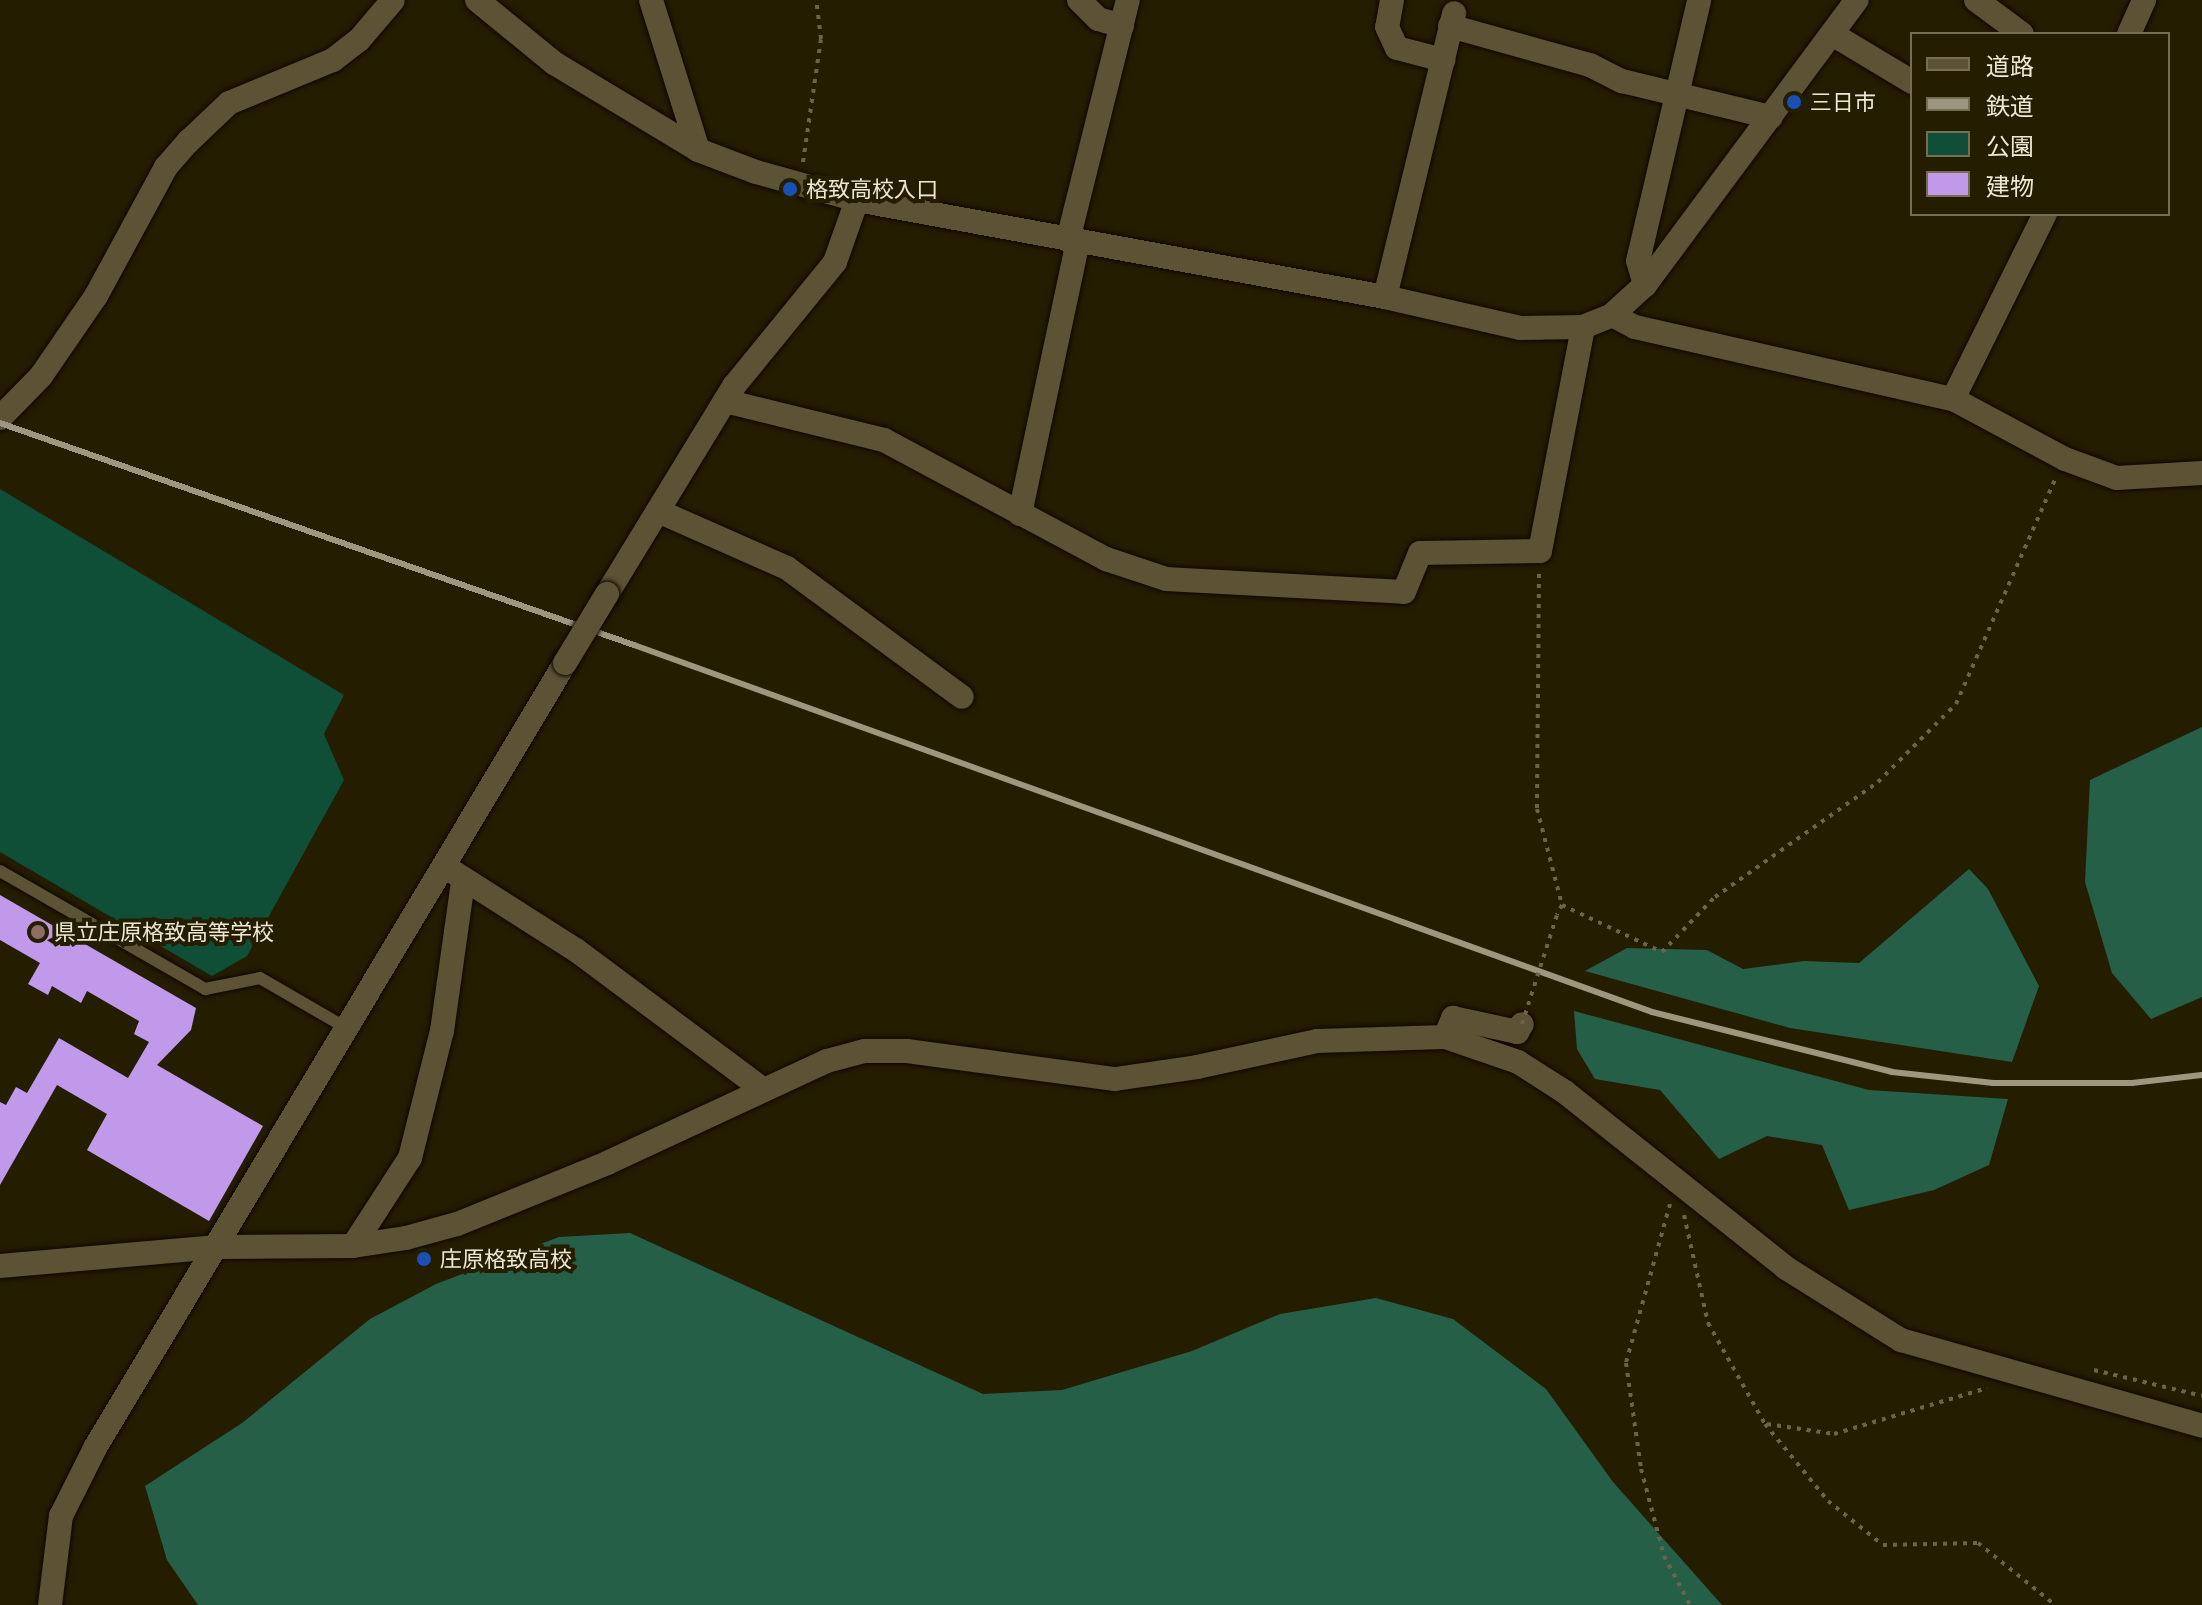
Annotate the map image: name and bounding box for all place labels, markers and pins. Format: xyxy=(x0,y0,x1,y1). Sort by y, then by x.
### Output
place label: 三日市 xyxy=(1810,89,1876,115)
marker: 三日市 xyxy=(1785,93,1803,111)
place label: 格致高校入口 xyxy=(806,176,938,202)
marker: 格致高校入口 xyxy=(781,180,799,198)
place label: 県立庄原格致高等学校 xyxy=(54,919,274,945)
marker: 県立庄原格致高等学校 xyxy=(29,923,47,941)
place label: 庄原格致高校 xyxy=(440,1246,572,1272)
marker: 庄原格致高校 xyxy=(415,1250,433,1268)

